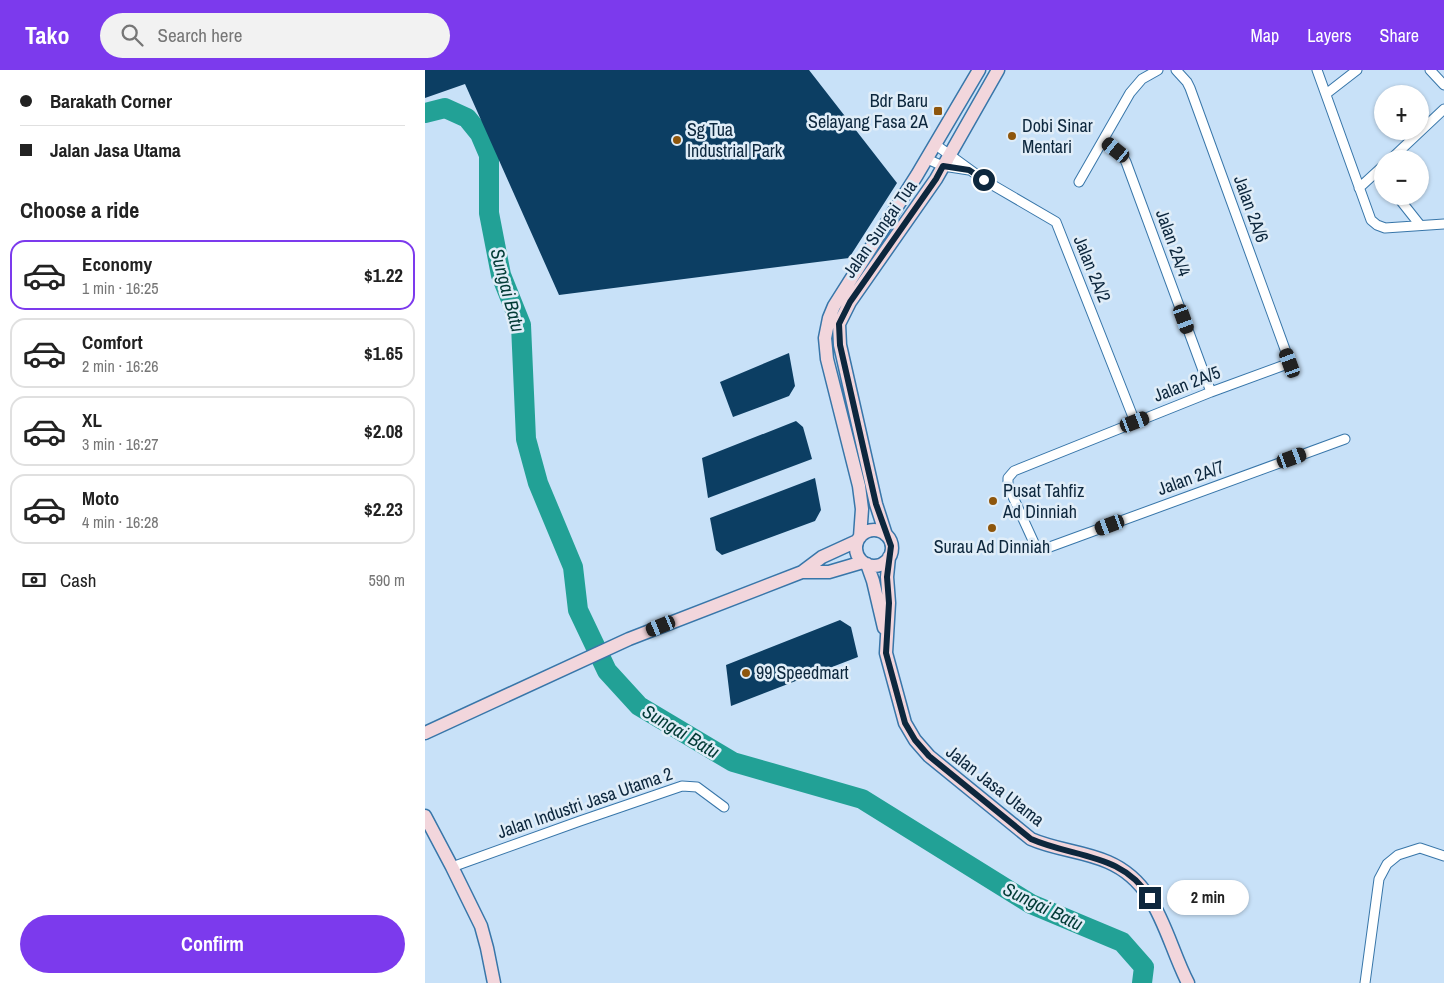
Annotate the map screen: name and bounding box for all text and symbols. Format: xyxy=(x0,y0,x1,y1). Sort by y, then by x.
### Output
search box xyxy=(100,13,450,58)
text: Tako xyxy=(25,19,70,51)
icon: search xyxy=(118,21,146,49)
text: Search here xyxy=(158,22,242,48)
text: Map xyxy=(1251,23,1279,48)
text: Layers xyxy=(1307,23,1352,48)
text: Share xyxy=(1380,23,1419,48)
map controls xyxy=(1374,85,1429,205)
button: + xyxy=(1374,85,1429,140)
text: Barakath Corner xyxy=(50,88,172,114)
place label: Bdr Baru Selayang Fasa 2A xyxy=(808,88,928,134)
marker: Bdr Baru Selayang Fasa 2A xyxy=(932,105,944,117)
place label: Dobi Sinar Mentari xyxy=(1022,113,1093,159)
place label: Sg Tua Industrial Park xyxy=(687,117,783,163)
marker: Dobi Sinar Mentari xyxy=(1006,130,1018,142)
marker: Sg Tua Industrial Park xyxy=(671,134,683,146)
car xyxy=(1099,135,1132,165)
text: Jalan Jasa Utama xyxy=(50,137,181,163)
button: − xyxy=(1374,150,1429,205)
route start xyxy=(973,169,995,191)
street label: Jalan 2A/6 xyxy=(1228,172,1275,246)
street label: Jalan Sungai Tua xyxy=(837,175,923,283)
text: Choose a ride xyxy=(20,195,139,225)
street label: Jalan 2A/4 xyxy=(1150,206,1197,280)
street label: Jalan 2A/2 xyxy=(1068,232,1117,306)
water label: Sungai Batu xyxy=(484,245,532,335)
text: Economy xyxy=(82,251,152,277)
icon: car xyxy=(22,253,67,298)
text: $1.22 xyxy=(364,262,403,288)
text: 1 min · 16:25 xyxy=(82,277,159,299)
car xyxy=(1171,302,1196,336)
text: Comfort xyxy=(82,329,143,355)
icon: car xyxy=(22,331,67,376)
text: $1.65 xyxy=(364,340,403,366)
car xyxy=(1277,346,1302,380)
text: 2 min · 16:26 xyxy=(82,355,159,377)
street label: Jalan 2A/5 xyxy=(1150,359,1224,408)
text: XL xyxy=(82,407,102,433)
icon: car xyxy=(22,409,67,454)
car xyxy=(1118,410,1151,434)
text: $2.08 xyxy=(364,418,403,444)
text: 3 min · 16:27 xyxy=(82,433,159,455)
car xyxy=(1275,446,1308,470)
street label: Jalan 2A/7 xyxy=(1154,454,1228,501)
place label: Pusat Tahfiz Ad Dinniah xyxy=(1002,478,1084,524)
text: Moto xyxy=(82,485,119,511)
icon: car xyxy=(22,487,67,532)
marker: Pusat Tahfiz Ad Dinniah xyxy=(987,495,999,507)
text: $2.23 xyxy=(364,496,403,522)
text: 4 min · 16:28 xyxy=(82,511,159,533)
car xyxy=(1093,513,1126,537)
marker: Surau Ad Dinniah xyxy=(986,522,998,534)
place label: Surau Ad Dinniah xyxy=(934,534,1050,559)
icon: cash xyxy=(20,566,48,594)
text: Cash xyxy=(60,567,96,593)
text: 590 m xyxy=(369,569,405,591)
car xyxy=(644,613,677,639)
place label: 99 Speedmart xyxy=(756,660,849,685)
marker: 99 Speedmart xyxy=(740,667,752,679)
water label: Sungai Batu xyxy=(638,698,725,764)
street label: Jalan Jasa Utama xyxy=(941,739,1050,832)
street label: Jalan Industri Jasa Utama 2 xyxy=(494,761,676,844)
water label: Sungai Batu xyxy=(999,876,1088,937)
callout: 2 min xyxy=(1167,880,1250,916)
text: 2 min xyxy=(1191,886,1225,908)
route end xyxy=(1139,887,1161,909)
button: Confirm xyxy=(20,915,405,973)

